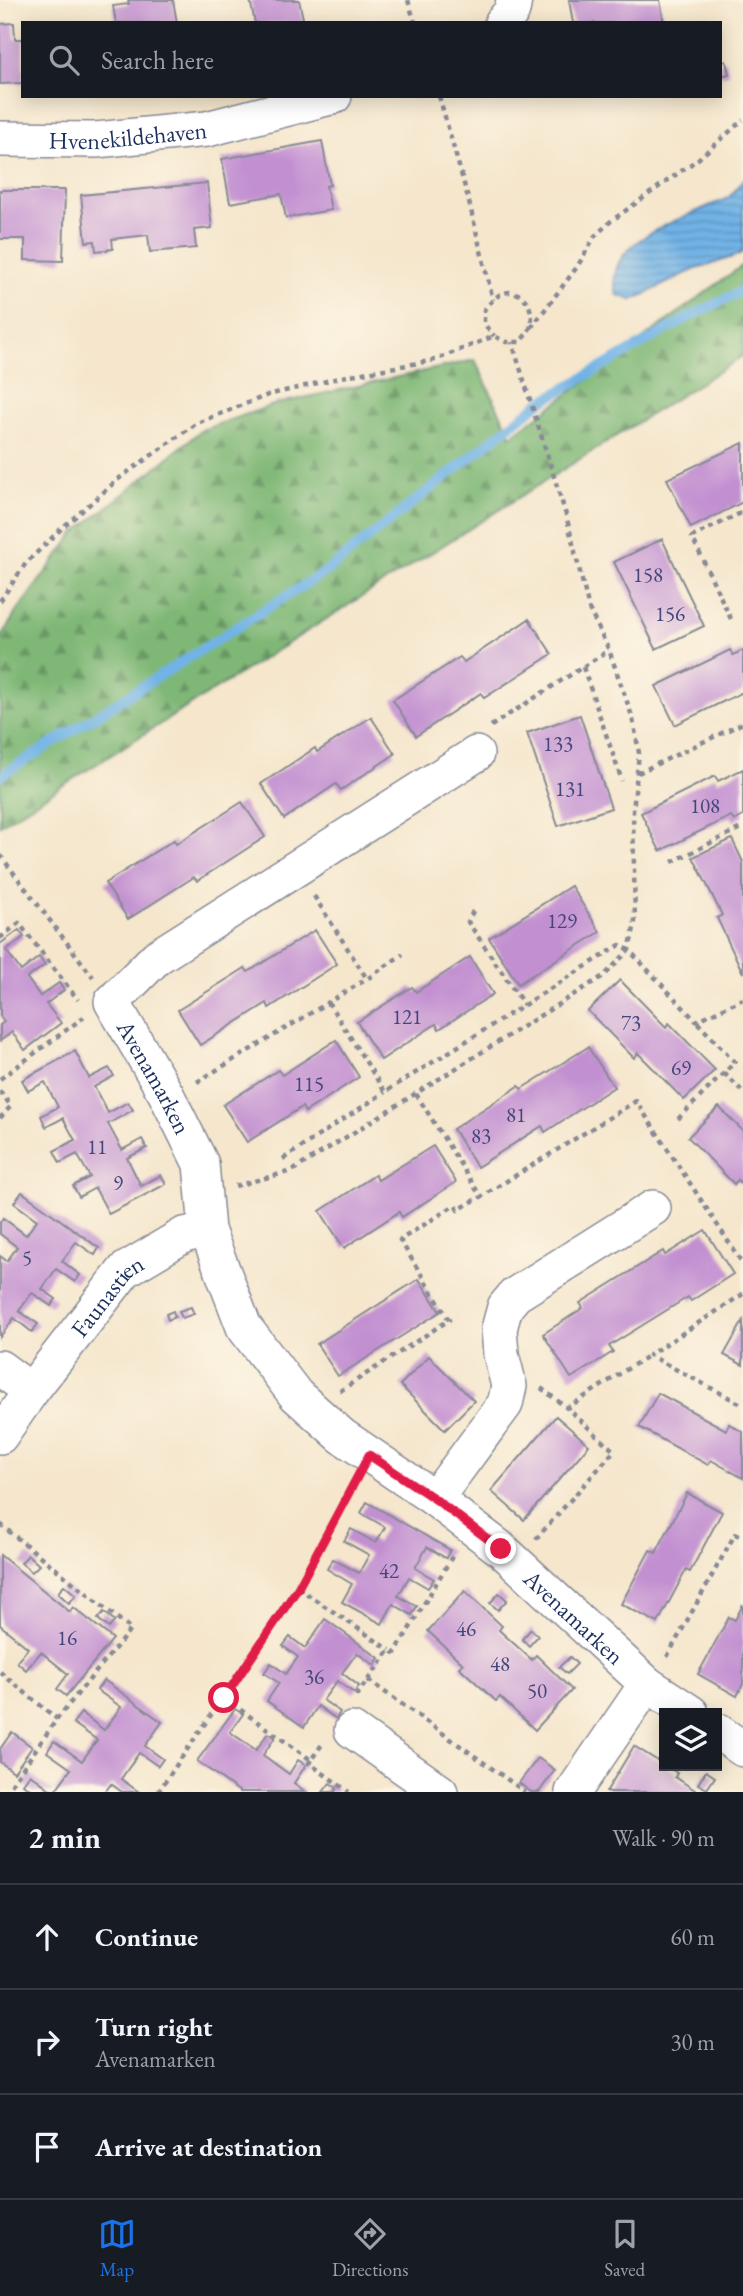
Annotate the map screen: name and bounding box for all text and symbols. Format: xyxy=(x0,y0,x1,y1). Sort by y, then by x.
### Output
search box xyxy=(21,21,722,98)
icon: search xyxy=(45,41,83,79)
text: Search here xyxy=(101,43,214,77)
street label: Hvenekildehaven xyxy=(48,114,209,156)
house number: 158 xyxy=(633,561,663,588)
house number: 156 xyxy=(655,600,685,627)
house number: 133 xyxy=(543,730,573,757)
house number: 131 xyxy=(555,775,585,802)
house number: 108 xyxy=(690,792,720,819)
house number: 129 xyxy=(547,907,577,934)
house number: 121 xyxy=(392,1003,422,1030)
house number: 73 xyxy=(621,1009,641,1036)
street label: Avenamarken xyxy=(110,1013,199,1139)
house number: 69 xyxy=(671,1054,691,1081)
house number: 115 xyxy=(294,1070,324,1097)
house number: 81 xyxy=(506,1101,526,1128)
house number: 83 xyxy=(471,1122,491,1149)
house number: 11 xyxy=(87,1133,107,1160)
house number: 9 xyxy=(113,1169,123,1196)
house number: 5 xyxy=(22,1244,32,1271)
street label: Faunastien xyxy=(63,1247,149,1343)
route end xyxy=(485,1533,516,1564)
house number: 42 xyxy=(379,1557,399,1584)
street label: Avenamarken xyxy=(517,1562,631,1671)
house number: 46 xyxy=(456,1615,476,1642)
house number: 16 xyxy=(57,1624,77,1651)
house number: 48 xyxy=(490,1650,510,1677)
house number: 36 xyxy=(304,1663,324,1690)
house number: 50 xyxy=(527,1677,547,1704)
route start xyxy=(208,1682,239,1713)
map controls xyxy=(659,1708,722,1771)
button: layers xyxy=(659,1708,722,1771)
text: 2 min xyxy=(28,1818,101,1857)
text: Walk · 90 m xyxy=(612,1823,715,1853)
icon: ahead xyxy=(28,1918,66,1956)
text: Continue xyxy=(95,1920,198,1954)
text: 60 m xyxy=(670,1922,715,1952)
text: Turn right xyxy=(95,2010,213,2044)
icon: right xyxy=(28,2023,66,2061)
text: 30 m xyxy=(670,2027,715,2057)
text: Avenamarken xyxy=(95,2044,216,2074)
icon: arrive xyxy=(28,2128,66,2166)
text: Arrive at destination xyxy=(95,2130,322,2164)
tab: Map xyxy=(98,2215,136,2282)
tab: Directions xyxy=(332,2215,408,2282)
tab: Saved xyxy=(604,2215,645,2282)

